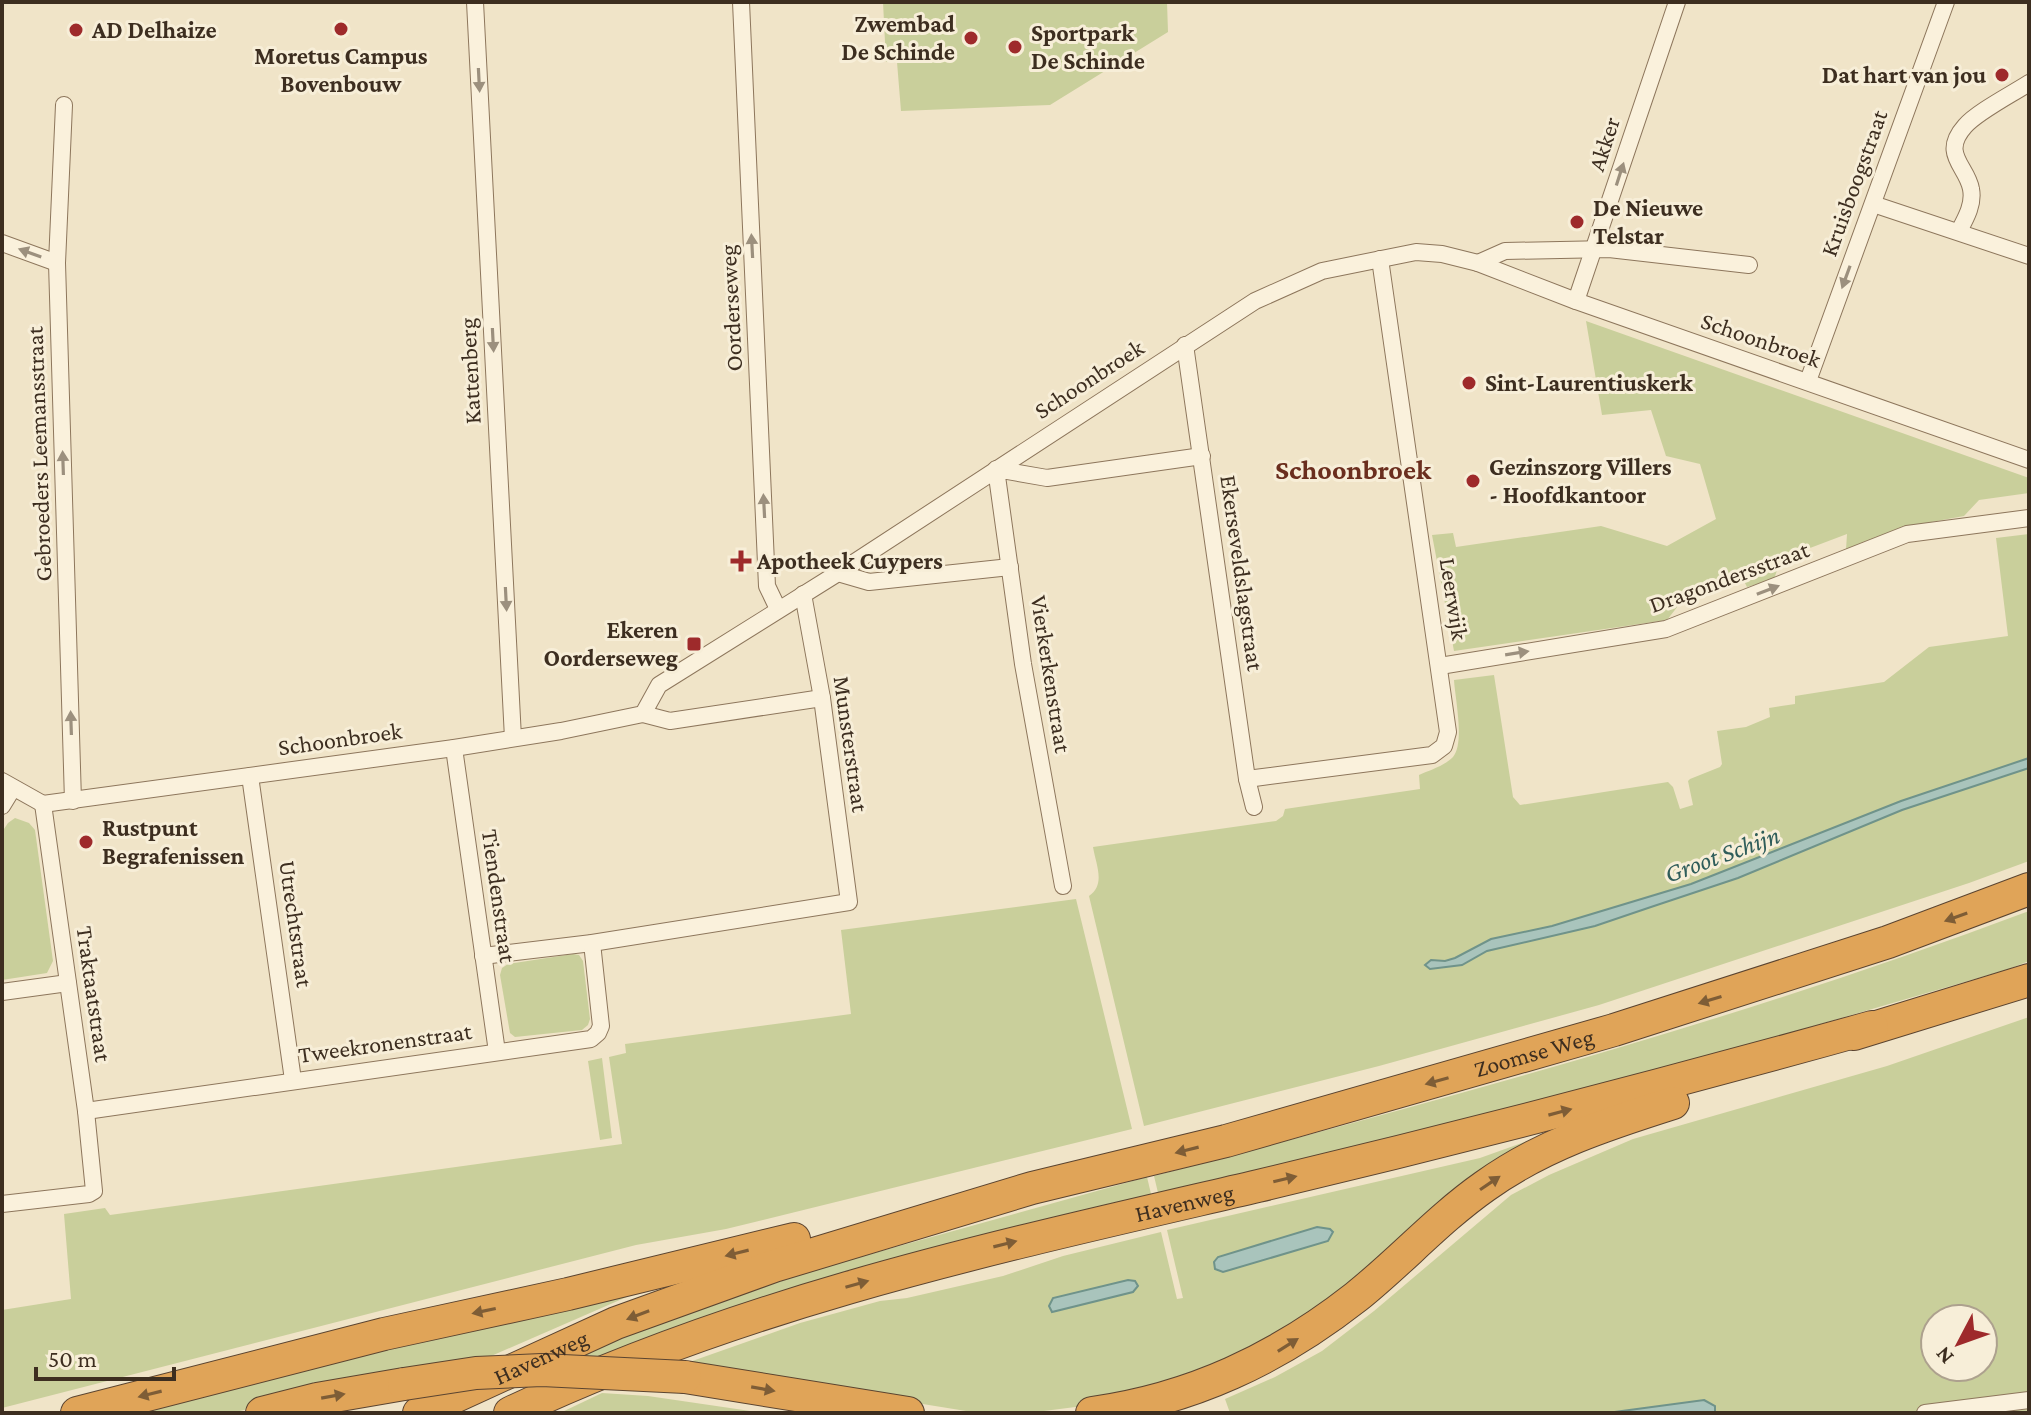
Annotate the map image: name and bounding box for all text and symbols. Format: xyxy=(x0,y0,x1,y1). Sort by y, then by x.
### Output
place label: Zwembad De Schinde xyxy=(841,10,955,65)
place label: AD Delhaize xyxy=(91,16,217,43)
place label: Sportpark De Schinde xyxy=(1031,19,1145,74)
marker: Moretus Campus Bovenbouw xyxy=(332,20,350,38)
marker: AD Delhaize xyxy=(67,21,85,39)
marker: Zwembad De Schinde xyxy=(962,29,980,47)
marker: Sportpark De Schinde xyxy=(1006,38,1024,56)
place label: Moretus Campus Bovenbouw xyxy=(254,42,428,97)
place label: Dat hart van jou xyxy=(1822,61,1986,89)
marker: Dat hart van jou xyxy=(1993,66,2011,84)
one-way arrow xyxy=(473,68,486,93)
street label: Kruisboogstraat xyxy=(1815,105,1893,260)
street label: Akker xyxy=(1582,113,1625,174)
one-way arrow xyxy=(1614,162,1626,186)
place label: De Nieuwe Telstar xyxy=(1593,194,1703,249)
marker: De Nieuwe Telstar xyxy=(1568,213,1586,231)
one-way arrow xyxy=(746,233,759,258)
street label: Oorderseweg xyxy=(714,243,747,372)
one-way arrow xyxy=(18,246,42,258)
one-way arrow xyxy=(1839,265,1852,289)
street label: Schoonbroek xyxy=(1698,306,1825,373)
street label: Kattenberg xyxy=(453,317,486,425)
street label: Gebroeders Leemansstraat xyxy=(21,325,56,582)
one-way arrow xyxy=(486,328,499,353)
street label: Schoonbroek xyxy=(1029,333,1149,424)
place label: Sint-Laurentiuskerk xyxy=(1485,369,1694,396)
marker: Sint-Laurentiuskerk xyxy=(1460,374,1478,392)
one-way arrow xyxy=(57,450,70,475)
place label: Gezinszorg Villers - Hoofdkantoor xyxy=(1489,453,1672,508)
district label: Schoonbroek xyxy=(1275,454,1432,485)
marker: Gezinszorg Villers - Hoofdkantoor xyxy=(1464,472,1482,490)
street label: Ekerseveldslagstraat xyxy=(1215,473,1270,674)
one-way arrow xyxy=(757,492,770,518)
street label: Dragondersstraat xyxy=(1645,535,1813,618)
place label: Apotheek Cuypers xyxy=(756,547,943,574)
marker: Apotheek Cuypers xyxy=(732,552,750,570)
street label: Leerwijk xyxy=(1435,556,1474,643)
one-way arrow xyxy=(1756,583,1780,596)
one-way arrow xyxy=(500,587,513,612)
street label: Vierkerkenstraat xyxy=(1026,593,1077,756)
place label: Ekeren Oorderseweg xyxy=(544,616,678,671)
marker: Ekeren Oorderseweg xyxy=(685,635,703,653)
one-way arrow xyxy=(1505,646,1530,659)
street label: Munsterstraat xyxy=(829,674,875,815)
one-way arrow xyxy=(64,710,77,735)
street label: Schoonbroek xyxy=(276,716,404,761)
place label: Rustpunt Begrafenissen xyxy=(102,814,244,869)
water label: Groot Schijn xyxy=(1661,820,1784,889)
street label: Tiendenstraat xyxy=(477,827,522,965)
marker: Rustpunt Begrafenissen xyxy=(77,833,95,851)
street label: Utrechtstraat xyxy=(274,859,319,990)
one-way arrow xyxy=(1944,911,1968,924)
street label: Traktaatstraat xyxy=(72,924,118,1065)
one-way arrow xyxy=(1697,994,1721,1007)
street label: Tweekronenstraat xyxy=(296,1017,474,1068)
street label: Zoomse Weg xyxy=(1471,1022,1597,1082)
one-way arrow xyxy=(1425,1075,1449,1088)
one-way arrow xyxy=(1548,1105,1573,1117)
one-way arrow xyxy=(1174,1145,1199,1157)
one-way arrow xyxy=(1273,1172,1298,1185)
one-way arrow xyxy=(1480,1175,1501,1190)
street label: Havenweg xyxy=(1132,1178,1237,1227)
one-way arrow xyxy=(992,1237,1017,1250)
one-way arrow xyxy=(725,1247,750,1260)
one-way arrow xyxy=(845,1277,869,1290)
north arrow xyxy=(1919,1303,1999,1383)
one-way arrow xyxy=(471,1305,496,1318)
one-way arrow xyxy=(626,1309,650,1322)
street label: Havenweg xyxy=(489,1324,592,1390)
scale bar xyxy=(36,1331,174,1381)
one-way arrow xyxy=(1277,1339,1299,1353)
text: N xyxy=(1930,1342,1959,1370)
text: 50 m xyxy=(48,1345,97,1372)
one-way arrow xyxy=(750,1383,775,1395)
one-way arrow xyxy=(138,1389,163,1401)
one-way arrow xyxy=(320,1389,345,1402)

